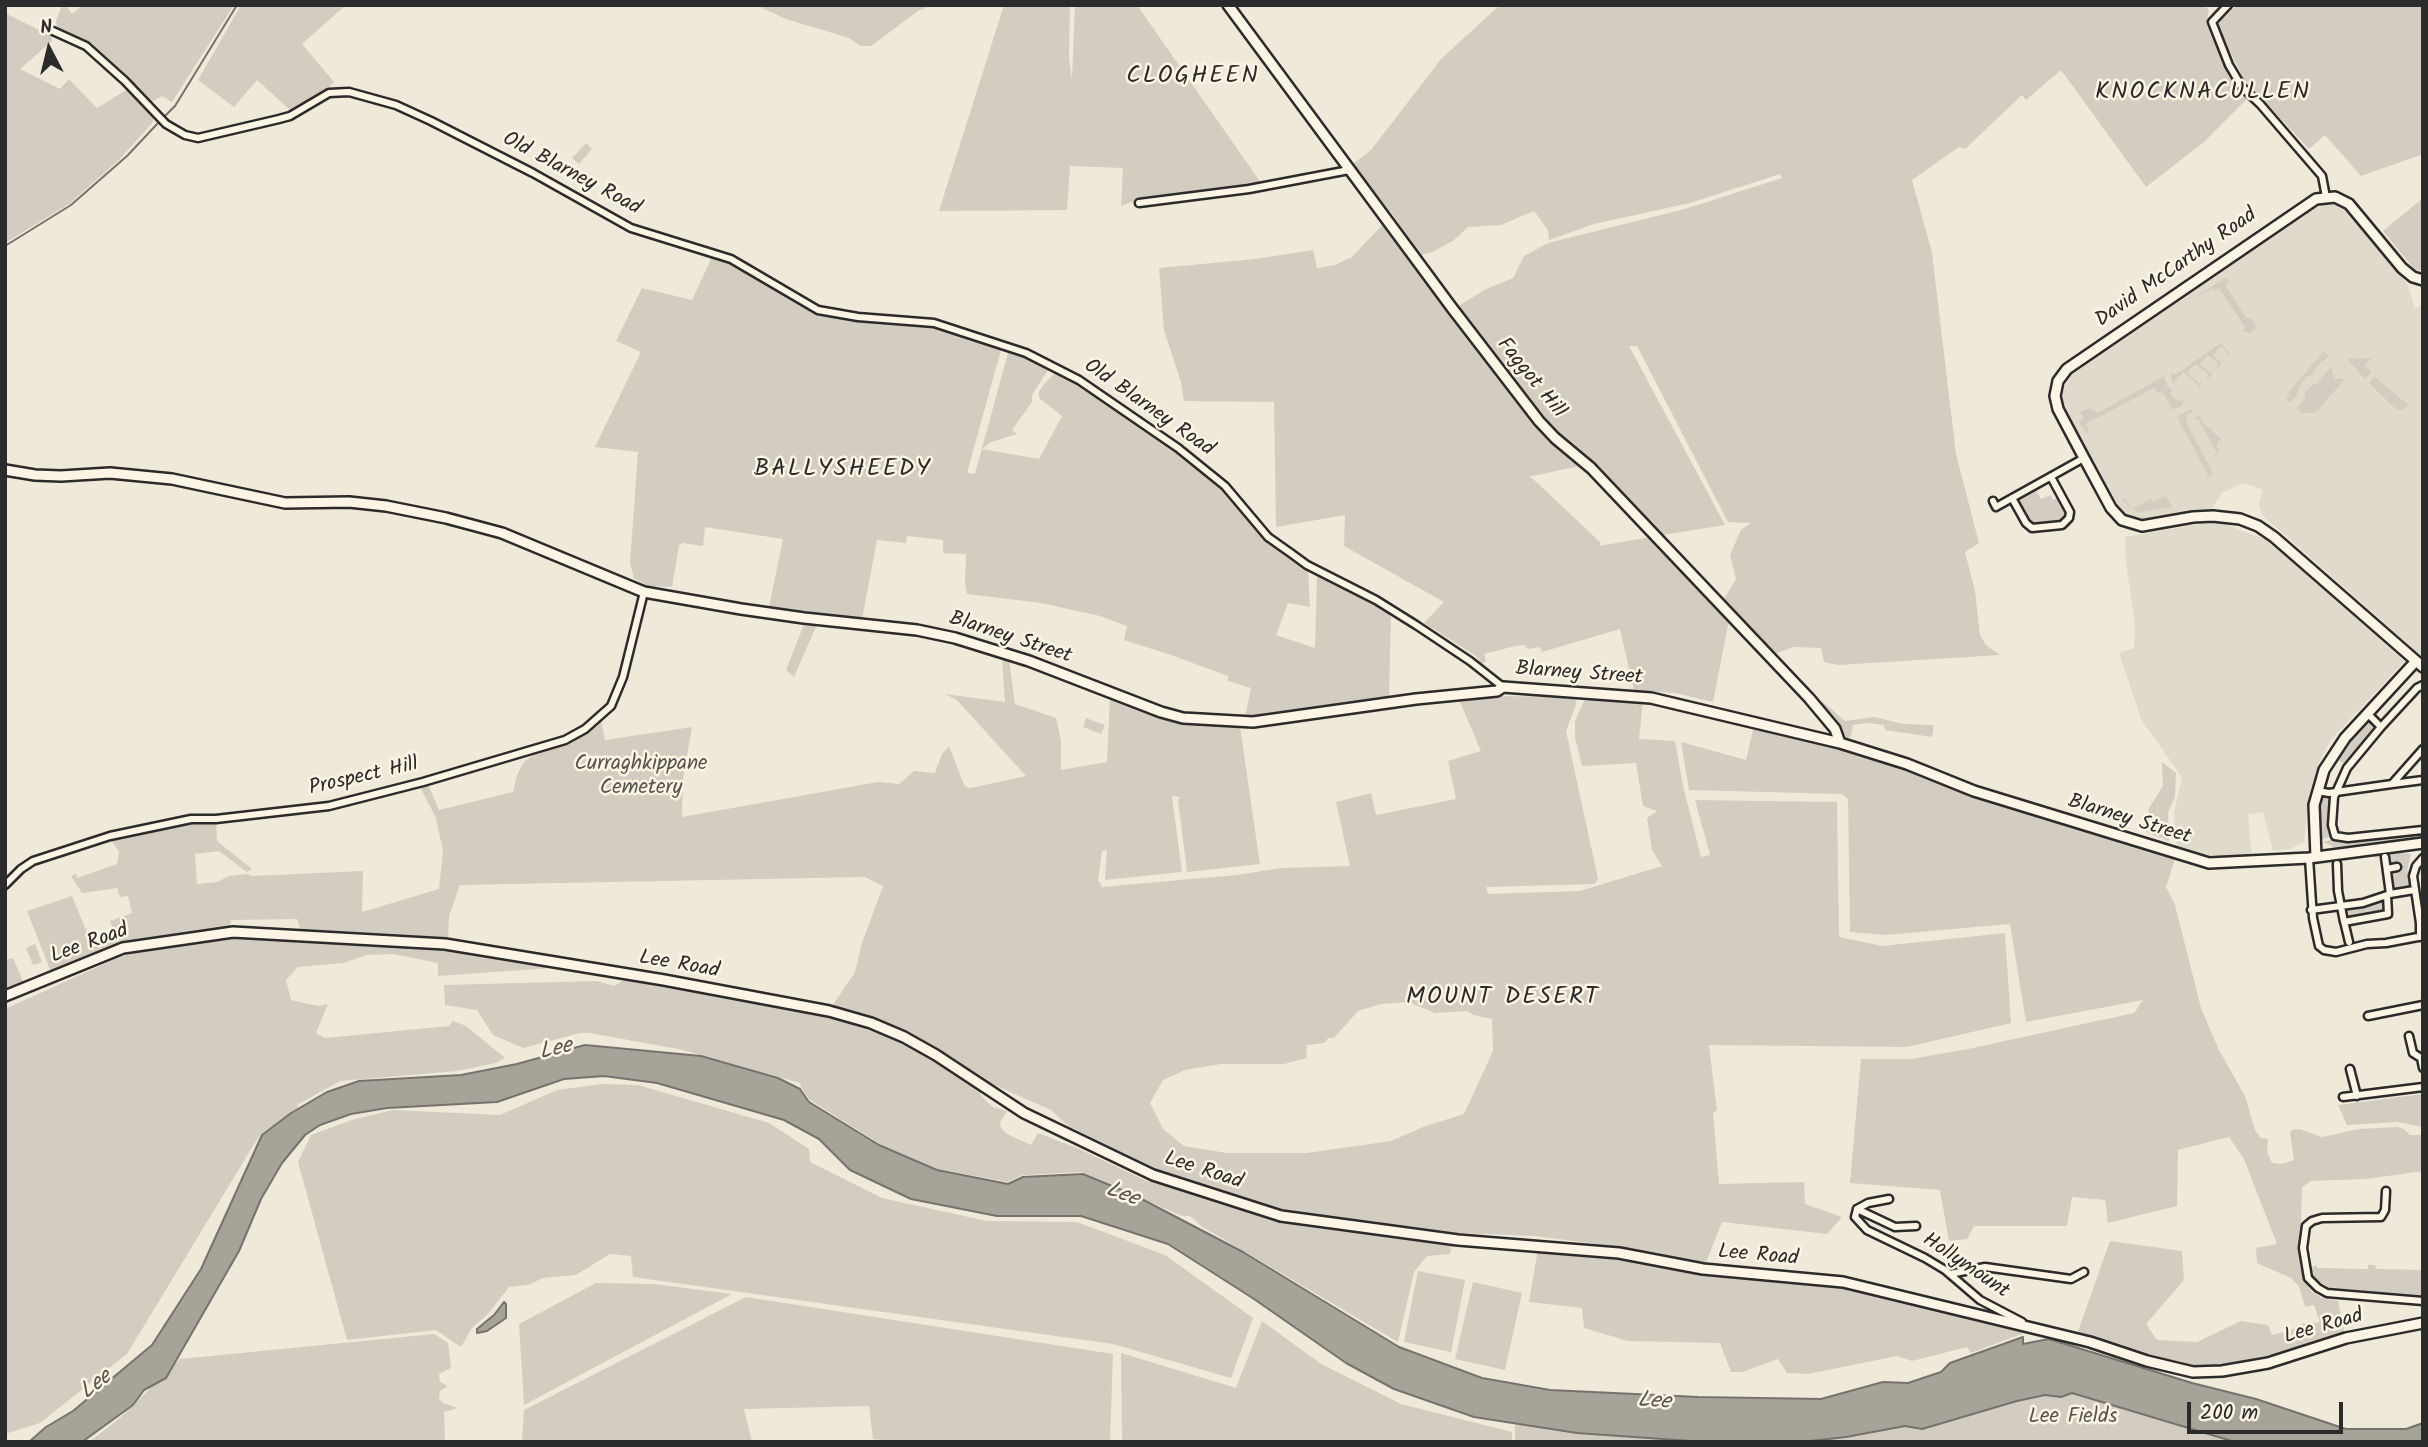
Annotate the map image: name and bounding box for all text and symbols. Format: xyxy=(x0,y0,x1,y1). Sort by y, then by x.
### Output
text: N xyxy=(39,13,54,44)
north arrow xyxy=(14,14,84,84)
district label: CLOGHEEN xyxy=(1127,64,1259,92)
district label: KNOCKNACULLEN xyxy=(2097,80,2309,108)
street label: Old Blarney Road xyxy=(497,128,645,222)
street label: David McCarthy Road xyxy=(2091,204,2263,334)
street label: Faggot Hill xyxy=(1490,334,1570,424)
street label: Old Blarney Road xyxy=(1078,355,1218,463)
district label: BALLYSHEEDY xyxy=(755,457,931,485)
street label: Blarney Street xyxy=(945,607,1075,671)
street label: Blarney Street xyxy=(1515,658,1643,692)
park label: Curraghkippane Cemetery xyxy=(574,752,708,802)
street label: Prospect Hill xyxy=(307,753,421,803)
street label: Blarney Street xyxy=(2064,790,2194,852)
street label: Lee Road xyxy=(48,919,132,971)
street label: Lee Road xyxy=(637,947,721,985)
district label: MOUNT DESERT xyxy=(1408,985,1598,1013)
water label: Lee xyxy=(537,1034,575,1068)
street label: Lee Road xyxy=(1161,1148,1245,1196)
water label: Lee xyxy=(1102,1177,1142,1215)
street label: Hollymount xyxy=(1917,1229,2013,1305)
street label: Lee Road xyxy=(1717,1241,1799,1273)
street label: Lee Road xyxy=(2282,1305,2366,1351)
water label: Lee xyxy=(75,1365,119,1407)
water label: Lee xyxy=(1636,1388,1672,1418)
scale bar xyxy=(2190,1388,2346,1432)
text: 200 m xyxy=(2200,1397,2258,1430)
park label: Lee Fields xyxy=(2029,1405,2117,1431)

